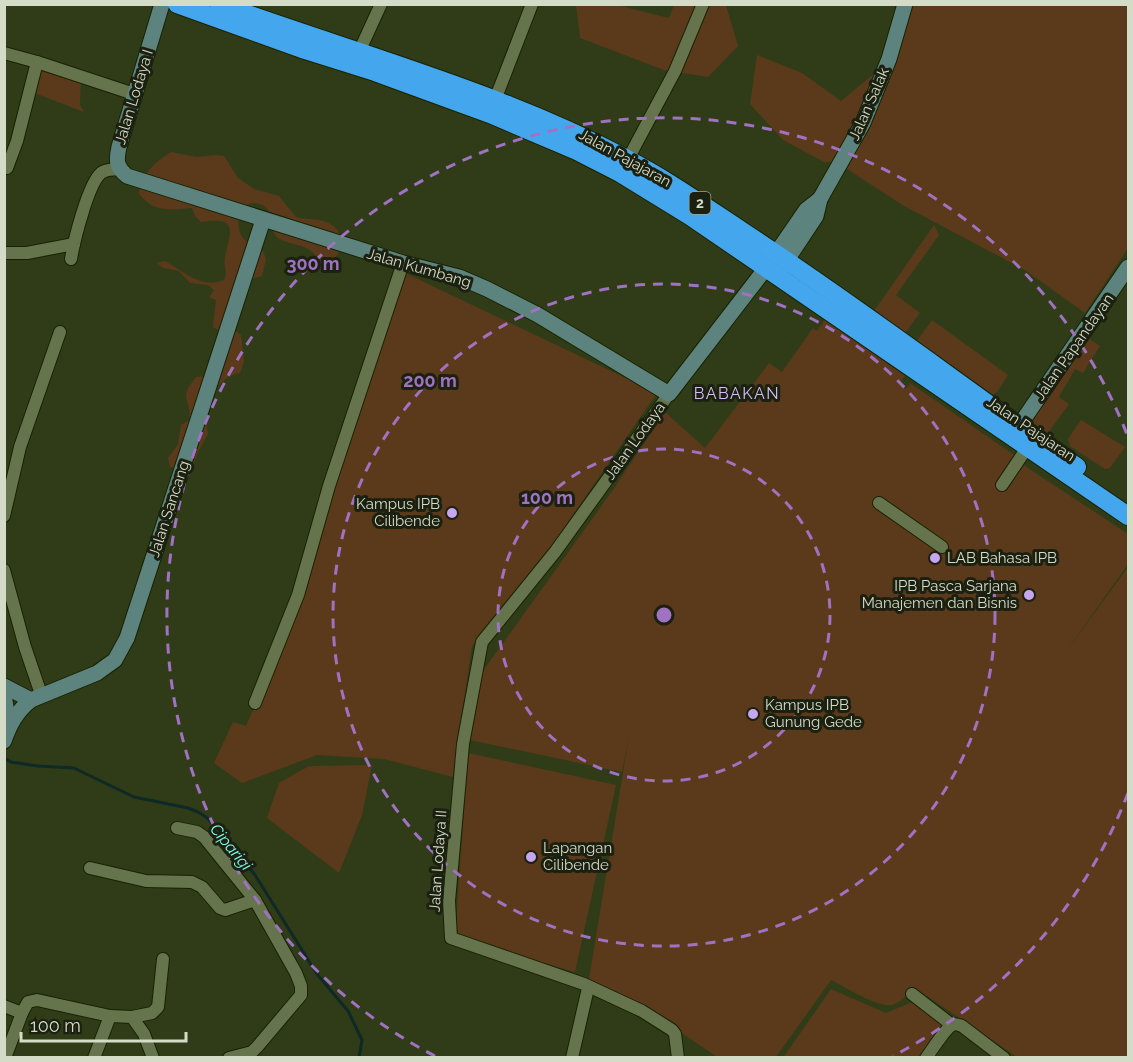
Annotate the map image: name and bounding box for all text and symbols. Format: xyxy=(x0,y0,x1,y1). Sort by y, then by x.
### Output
street label: Jalan Lodaya I xyxy=(111,47,157,147)
street label: Jalan Salak xyxy=(845,65,893,143)
street label: Jalan Pajajaran xyxy=(576,125,674,191)
road number: 2 xyxy=(690,192,710,214)
street label: Jalan Kumbang xyxy=(365,245,473,291)
text: 300 m xyxy=(286,253,340,274)
street label: Jalan Papandayan xyxy=(1031,290,1117,404)
text: 200 m xyxy=(403,370,457,391)
district label: BABAKAN xyxy=(694,384,780,403)
street label: Jalan Pajajaran xyxy=(983,393,1079,465)
street label: Jalan Lodaya xyxy=(601,399,669,483)
street label: Jalan Sancang xyxy=(145,458,193,560)
text: 100 m xyxy=(521,487,573,508)
place label: Kampus IPB Cilibende xyxy=(356,495,440,530)
marker: Kampus IPB Cilibende xyxy=(445,506,459,520)
place label: LAB Bahasa IPB xyxy=(947,549,1057,567)
marker: LAB Bahasa IPB xyxy=(928,551,942,565)
place label: IPB Pasca Sarjana Manajemen dan Bisnis xyxy=(862,577,1017,612)
marker: IPB Pasca Sarjana Manajemen dan Bisnis xyxy=(1022,588,1036,602)
centre of rings xyxy=(654,605,674,625)
place label: Kampus IPB Gunung Gede xyxy=(765,696,862,731)
marker: Kampus IPB Gunung Gede xyxy=(746,707,760,721)
street label: Jalan Lodaya II xyxy=(425,809,451,913)
water label: Ciparigi xyxy=(206,820,256,875)
place label: Lapangan Cilibende xyxy=(543,839,612,874)
marker: Lapangan Cilibende xyxy=(524,850,538,864)
scale bar xyxy=(21,1005,186,1043)
text: 100 m xyxy=(30,1015,81,1036)

